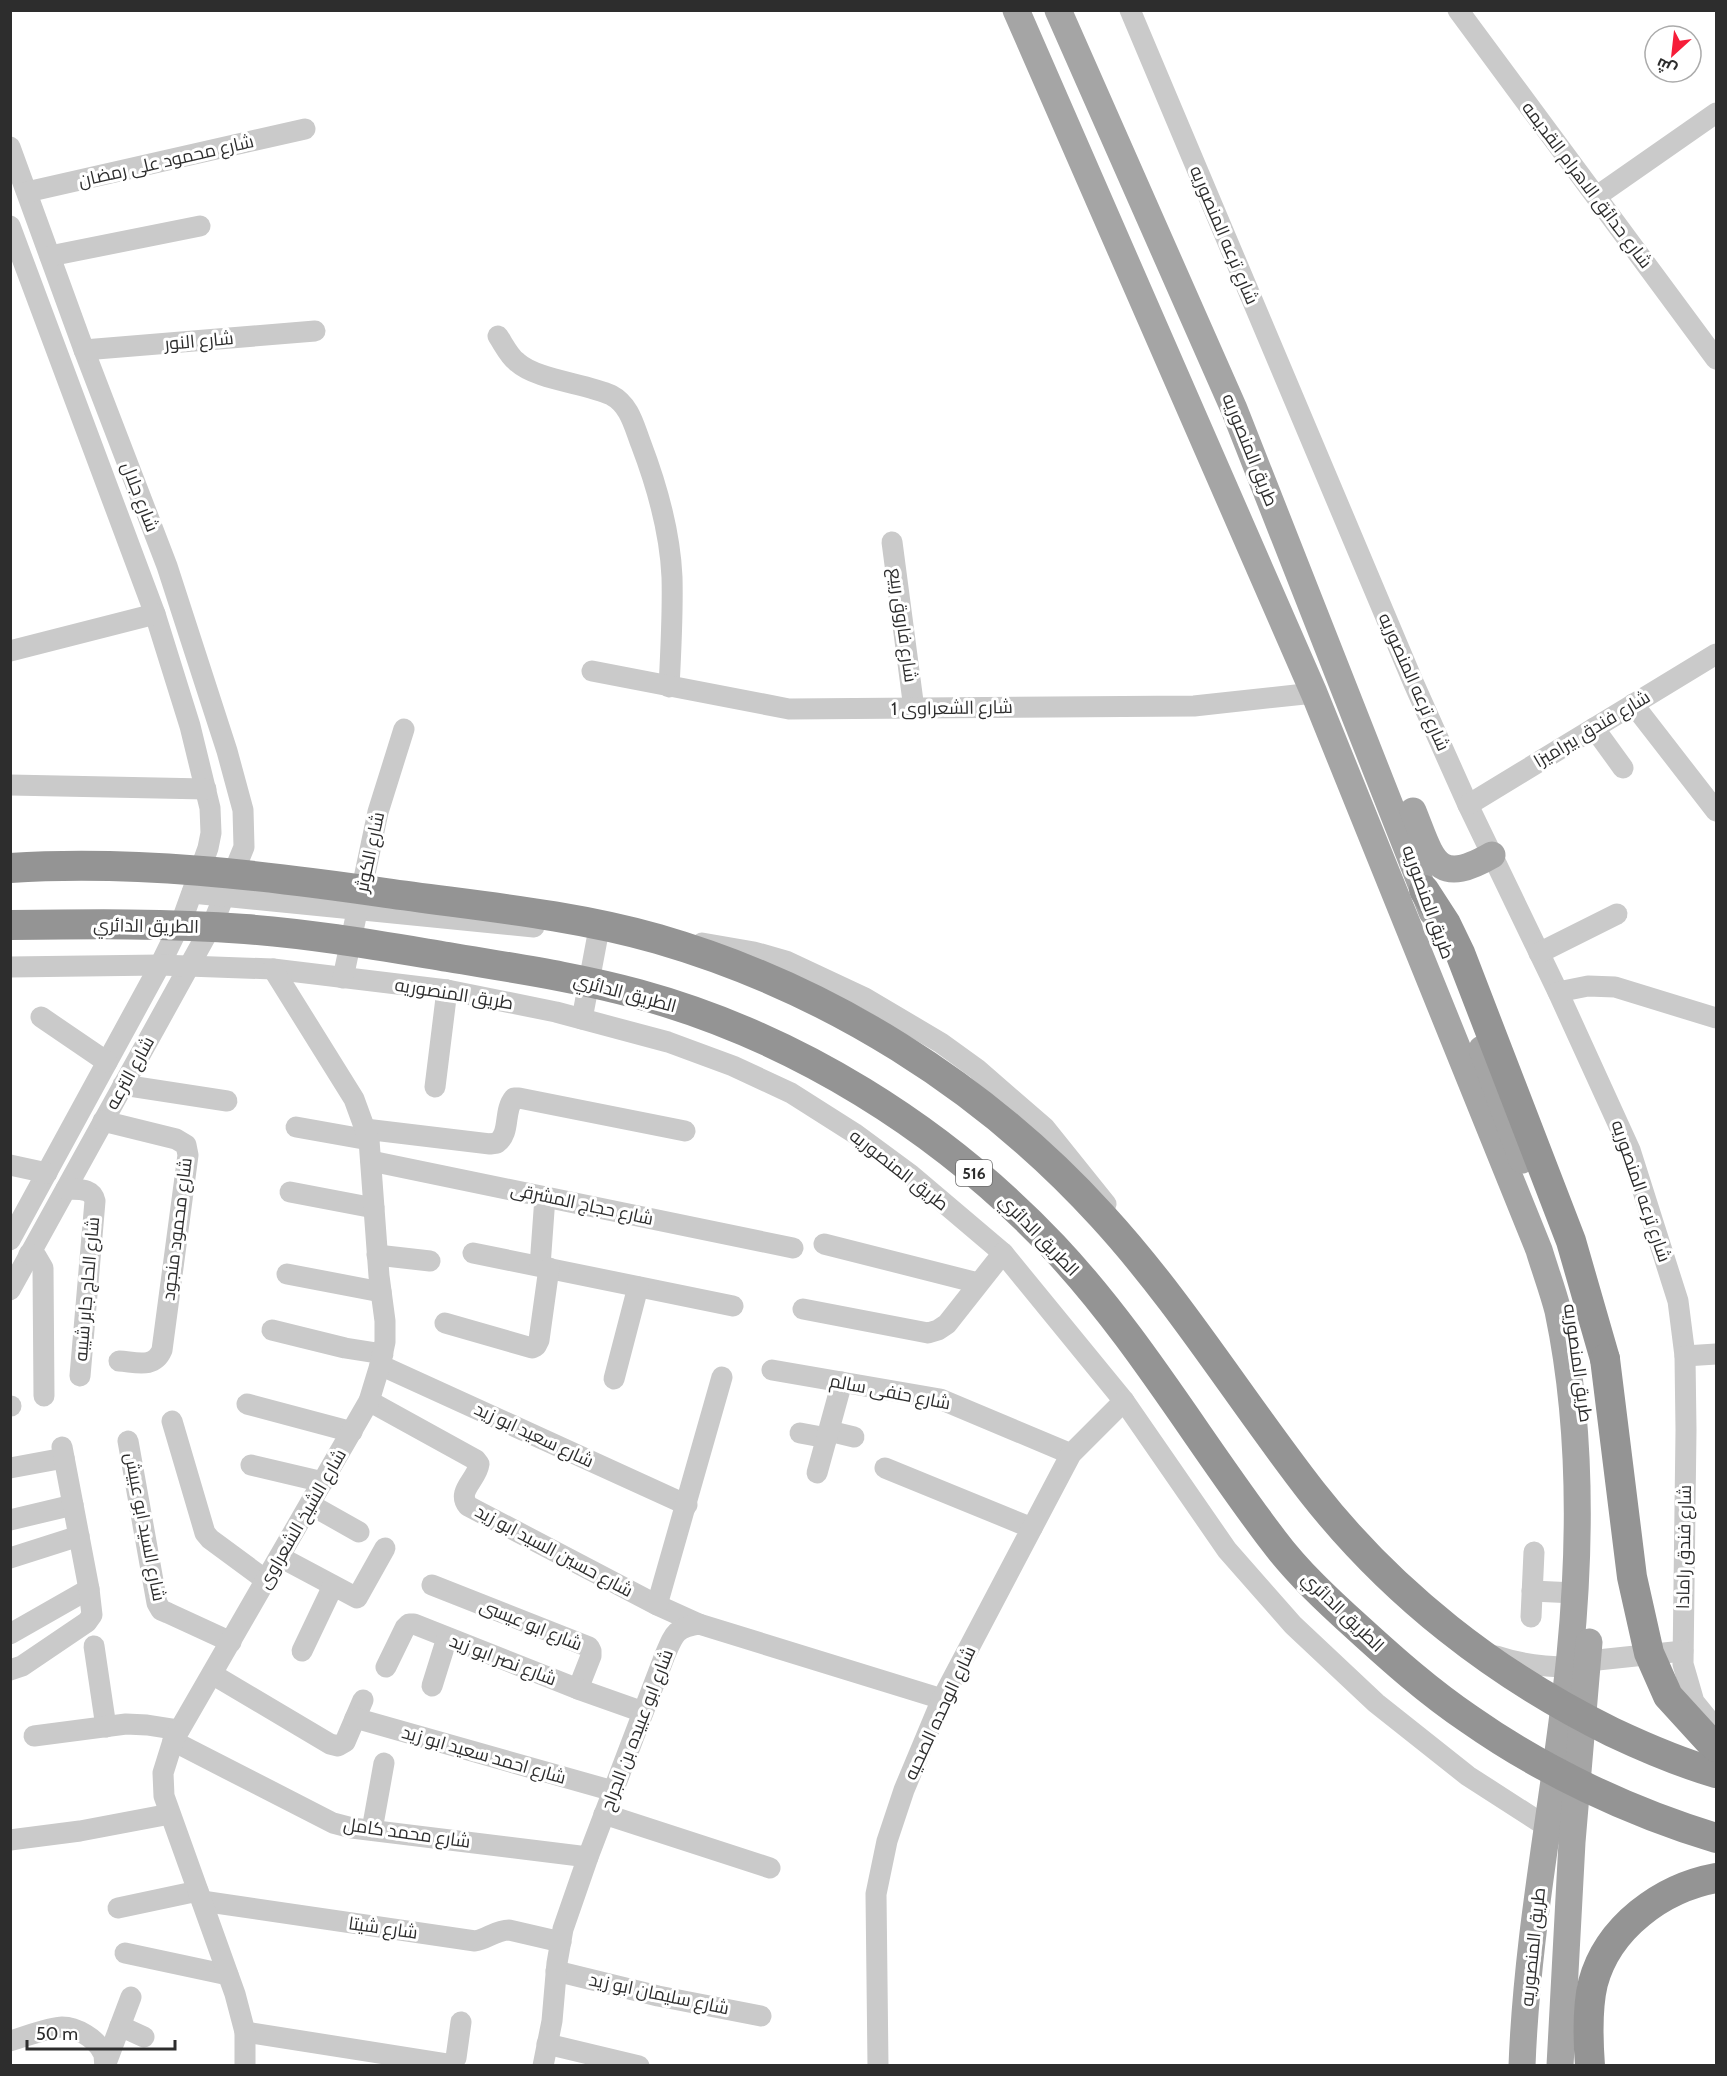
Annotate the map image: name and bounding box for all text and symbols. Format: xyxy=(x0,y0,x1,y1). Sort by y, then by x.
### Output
north arrow xyxy=(1643,24,1703,84)
text: ش xyxy=(1653,54,1680,80)
street label: شارع حدائق الاهرام القديمه xyxy=(1516,97,1657,273)
street label: شارع محمود على رمضان xyxy=(76,130,256,193)
street label: شارع ترعه المنصوريه xyxy=(1184,162,1263,308)
street label: شارع النور xyxy=(163,327,234,356)
street label: طريق المنصوريه xyxy=(1216,390,1283,510)
street label: شارع جلال xyxy=(116,459,163,535)
street label: شارع فاروق ربيع xyxy=(883,566,922,684)
street label: شارع ترعه المنصوريه xyxy=(1373,610,1454,755)
street label: شارع فندق بيراميزا xyxy=(1530,686,1655,773)
street label: شارع الشعراوى 1 xyxy=(891,696,1013,721)
street label: شارع الكوثر xyxy=(351,810,390,895)
street label: طريق المنصوريه xyxy=(1396,842,1459,962)
street label: الطريق الدائري xyxy=(93,914,199,941)
street label: الطريق الدائري xyxy=(570,969,679,1020)
street label: طريق المنصوريه xyxy=(393,974,515,1015)
street label: شارع الترعه xyxy=(101,1032,160,1114)
street label: شارع ترعه المنصوريه xyxy=(1605,1117,1676,1265)
street label: طريق المنصوريه xyxy=(845,1125,953,1216)
street label: شارع محمود منجود xyxy=(157,1156,198,1302)
road number: 516 xyxy=(956,1160,992,1186)
street label: شارع حجاج المشرقى xyxy=(508,1178,655,1231)
street label: الطريق الدائري xyxy=(992,1189,1084,1283)
street label: شارع الحاج جابر شيبه xyxy=(70,1216,105,1362)
street label: طريق المنصوريه xyxy=(1558,1302,1597,1424)
street label: شارع حنفى سالم xyxy=(828,1369,952,1415)
street label: شارع سعيد ابو زيد xyxy=(471,1398,597,1473)
street label: شارع الشيخ الشعراوى xyxy=(253,1445,352,1593)
street label: شارع السيد ابو عبيش xyxy=(119,1451,170,1603)
street label: شارع فندق رامادا xyxy=(1672,1485,1697,1609)
street label: شارع حسين السيد ابو زيد xyxy=(471,1500,637,1603)
street label: الطريق الدائري xyxy=(1295,1567,1389,1659)
street label: شارع ابو عيسى xyxy=(476,1594,585,1656)
street label: شارع نصر ابو زيد xyxy=(446,1630,560,1691)
street label: شارع الوحده الصحيه xyxy=(899,1643,982,1784)
street label: شارع ابو عبيده بن الجراح xyxy=(596,1646,679,1814)
street label: شارع احمد سعيد ابو زيد xyxy=(399,1721,569,1790)
street label: شارع محمد كامل xyxy=(342,1813,472,1854)
street label: طريق المنصوريه xyxy=(1516,1886,1551,2008)
street label: شارع شيتا xyxy=(347,1912,419,1945)
street label: شارع سليمان ابو زيد xyxy=(587,1968,731,2021)
scale bar xyxy=(27,2013,176,2051)
text: 50 m xyxy=(36,2023,78,2045)

